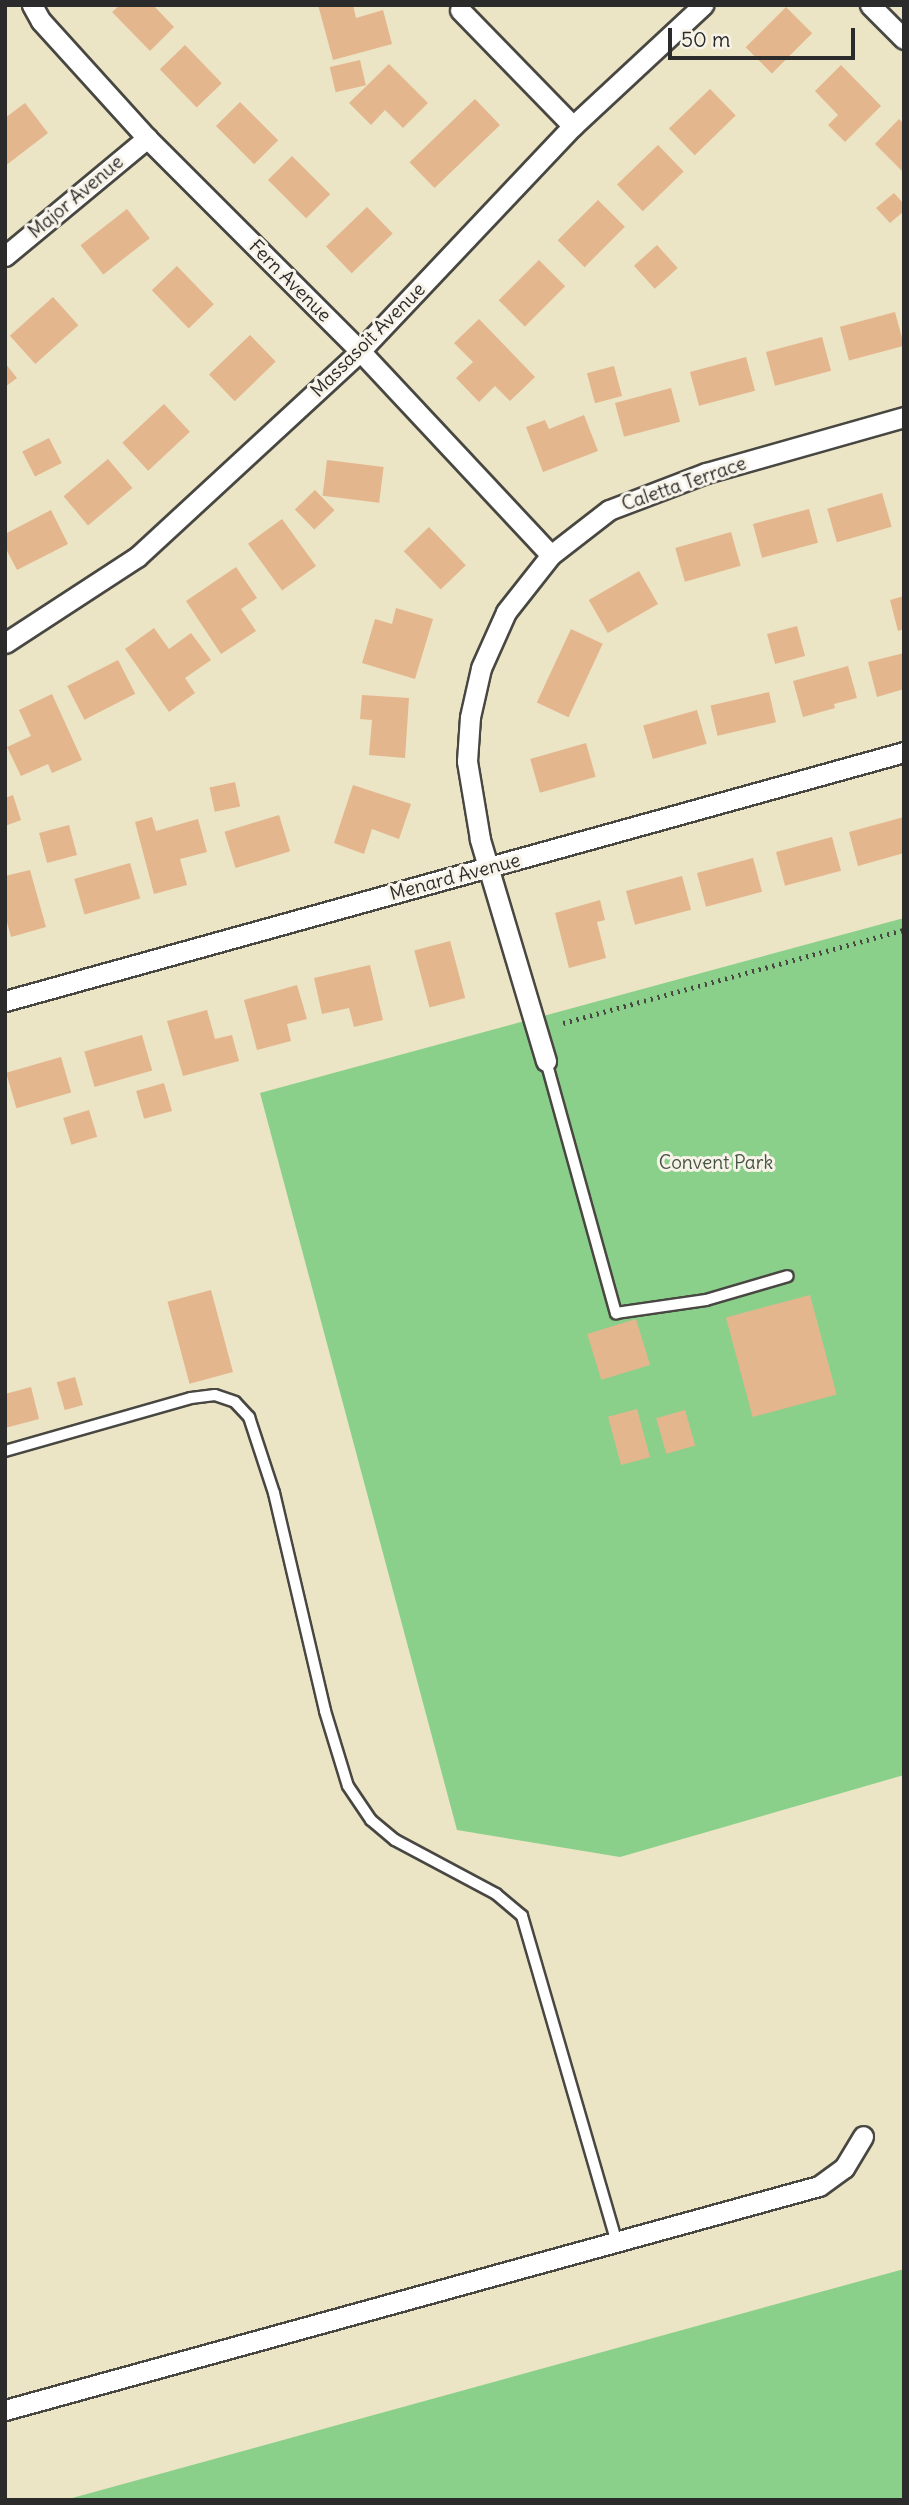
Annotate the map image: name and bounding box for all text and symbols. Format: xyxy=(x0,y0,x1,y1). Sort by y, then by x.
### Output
scale bar xyxy=(671,14,858,58)
text: 50 m xyxy=(681,26,730,53)
street label: Major Avenue xyxy=(24,151,128,243)
street label: Fern Avenue xyxy=(244,235,336,327)
street label: Massasoit Avenue xyxy=(306,278,430,402)
street label: Caletta Terrace xyxy=(619,452,749,516)
street label: Menard Avenue xyxy=(387,849,523,905)
park label: Convent Park xyxy=(659,1152,773,1174)

